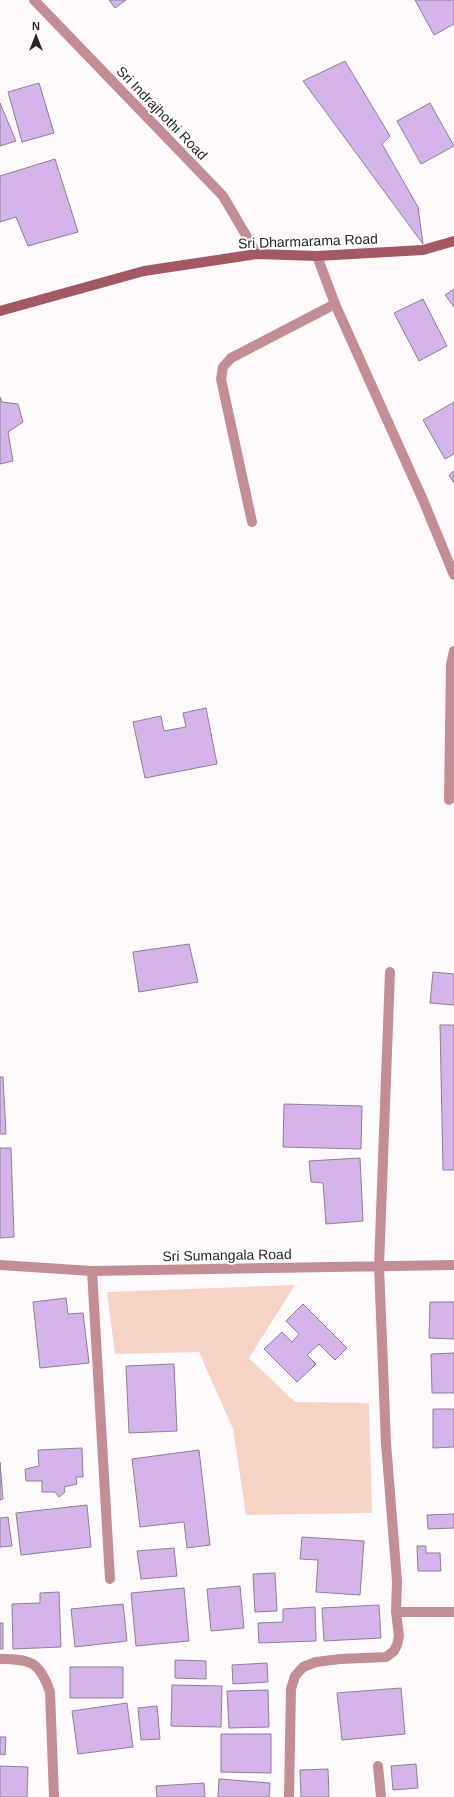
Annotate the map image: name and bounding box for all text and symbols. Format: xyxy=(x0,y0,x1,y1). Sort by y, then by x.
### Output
north arrow xyxy=(16,16,56,56)
text: N xyxy=(32,20,40,32)
street label: Sri Indrajhothi Road xyxy=(113,63,211,163)
street label: Sri Dharmarama Road xyxy=(238,231,378,251)
street label: Sri Sumangala Road xyxy=(162,1246,292,1264)

